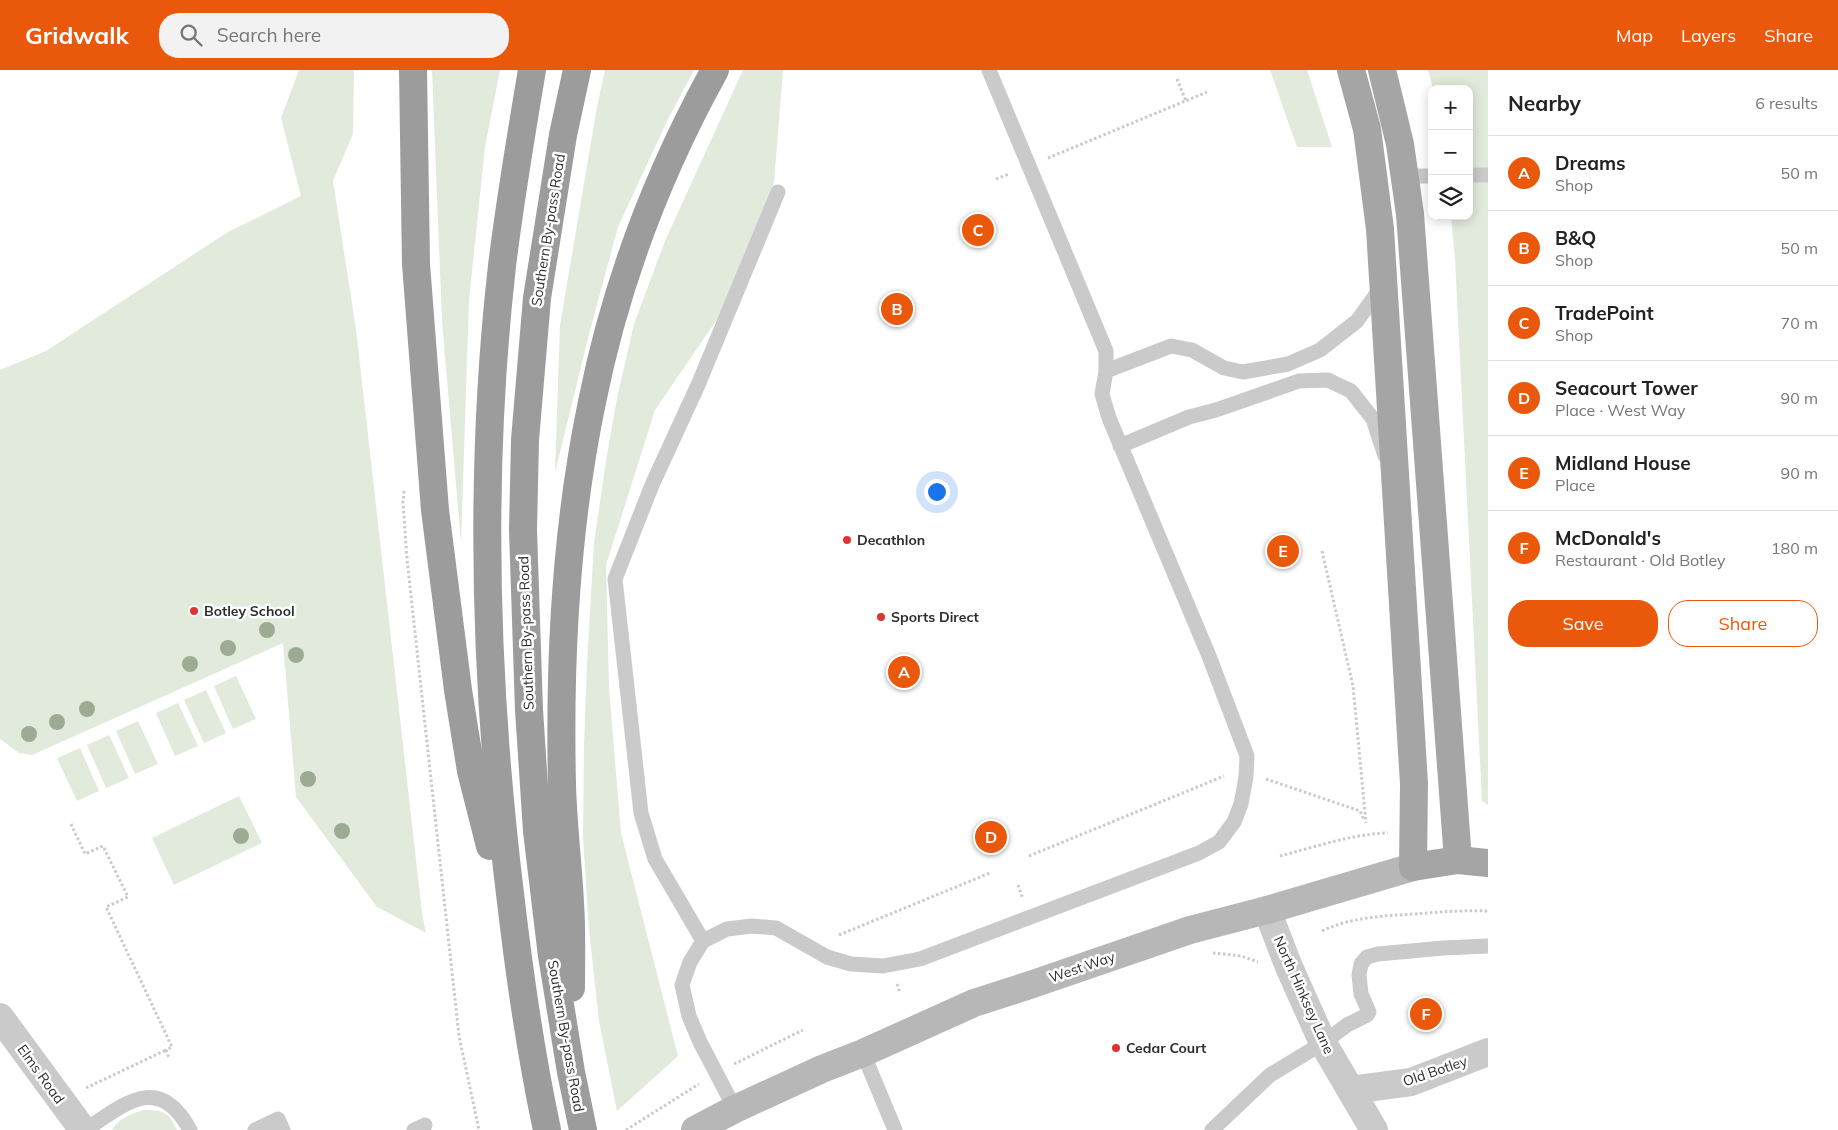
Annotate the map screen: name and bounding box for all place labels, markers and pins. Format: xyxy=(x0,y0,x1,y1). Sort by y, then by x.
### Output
pin: C xyxy=(962,211,994,249)
pin: B xyxy=(881,290,913,328)
place label: Decathlon xyxy=(857,531,925,549)
pin: E xyxy=(1267,532,1299,570)
marker: Decathlon xyxy=(841,534,853,546)
place label: Botley School xyxy=(204,602,295,620)
marker: Botley School xyxy=(188,605,200,617)
place label: Sports Direct xyxy=(891,608,980,626)
marker: Sports Direct xyxy=(875,611,887,623)
pin: A xyxy=(888,653,920,691)
pin: D xyxy=(975,818,1007,856)
pin: F xyxy=(1410,995,1442,1033)
place label: Cedar Court xyxy=(1126,1039,1207,1057)
marker: Cedar Court xyxy=(1110,1042,1122,1054)

